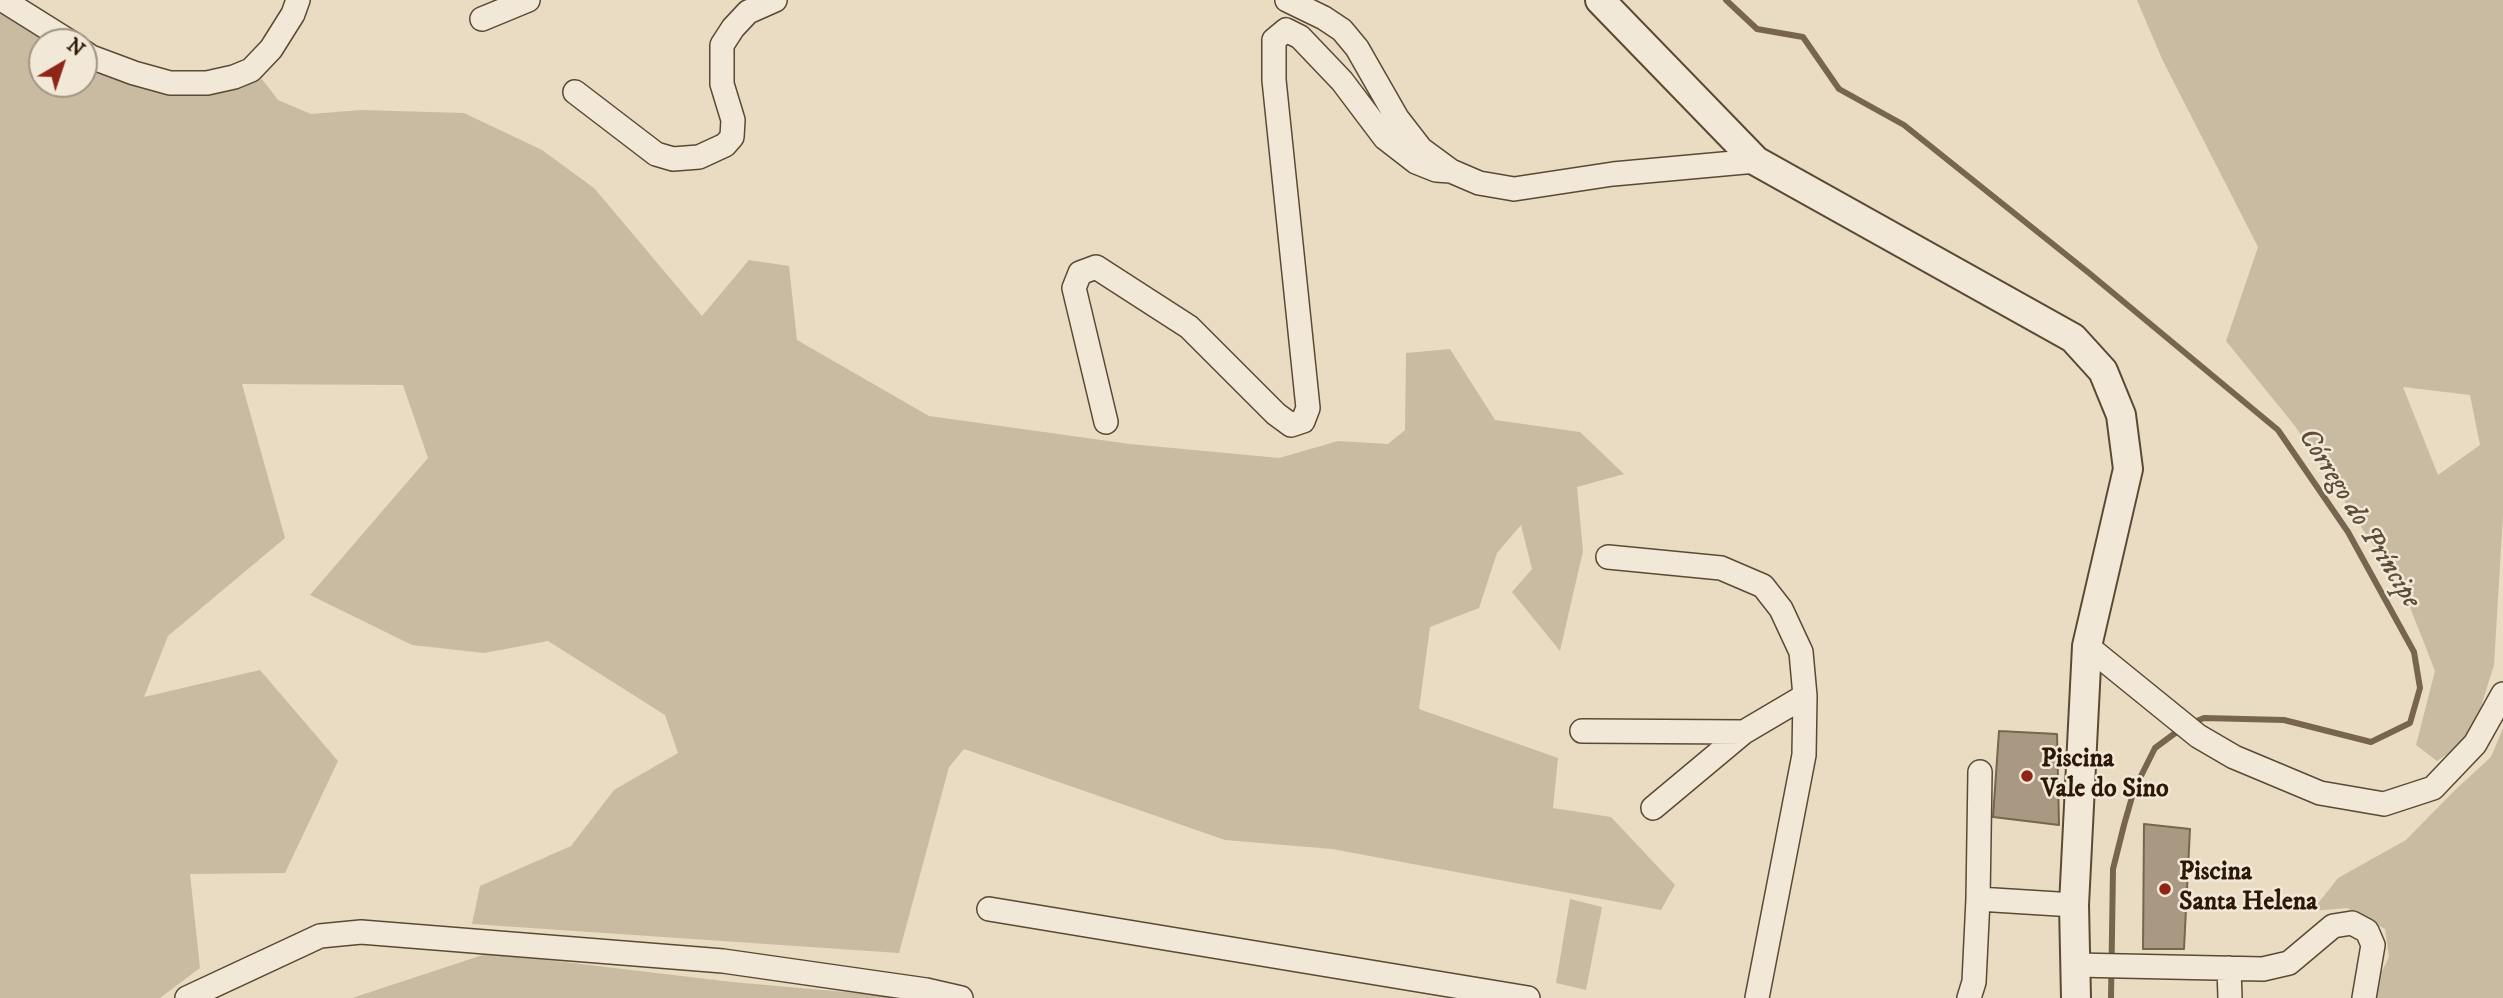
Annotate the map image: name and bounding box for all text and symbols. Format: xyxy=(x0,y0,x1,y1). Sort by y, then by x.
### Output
north arrow xyxy=(28,28,98,98)
text: N xyxy=(62,34,89,62)
water label: Córrego do Príncipe xyxy=(2289,423,2427,615)
place label: Piscina Vale do Sino xyxy=(2041,745,2169,806)
marker: Piscina Vale do Sino xyxy=(2019,768,2035,784)
place label: Piscina Santa Helena xyxy=(2179,858,2317,920)
marker: Piscina Santa Helena xyxy=(2157,881,2173,897)

